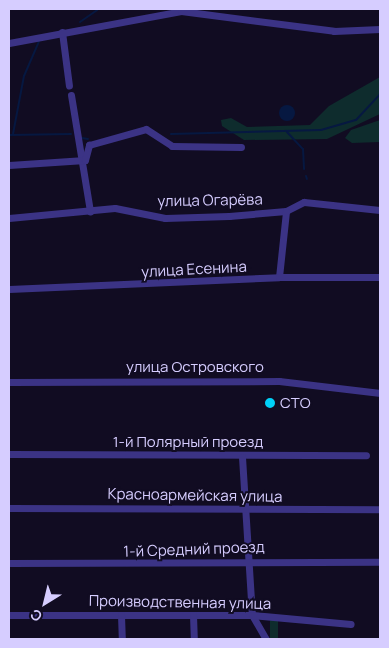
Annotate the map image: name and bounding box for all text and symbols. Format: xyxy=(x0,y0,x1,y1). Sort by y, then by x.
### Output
street label: улица Огарёва xyxy=(157,190,263,210)
street label: улица Есенина xyxy=(141,257,247,281)
street label: улица Островского xyxy=(126,358,264,376)
place label: СТО xyxy=(280,394,311,412)
marker: СТО xyxy=(264,397,276,409)
street label: 1-й Полярный проезд xyxy=(113,433,263,451)
street label: Красноармейская улица xyxy=(107,484,283,506)
street label: 1-й Средний проезд xyxy=(123,538,265,560)
north arrow xyxy=(20,578,70,628)
street label: Производственная улица xyxy=(89,591,271,613)
text: С xyxy=(26,605,46,626)

